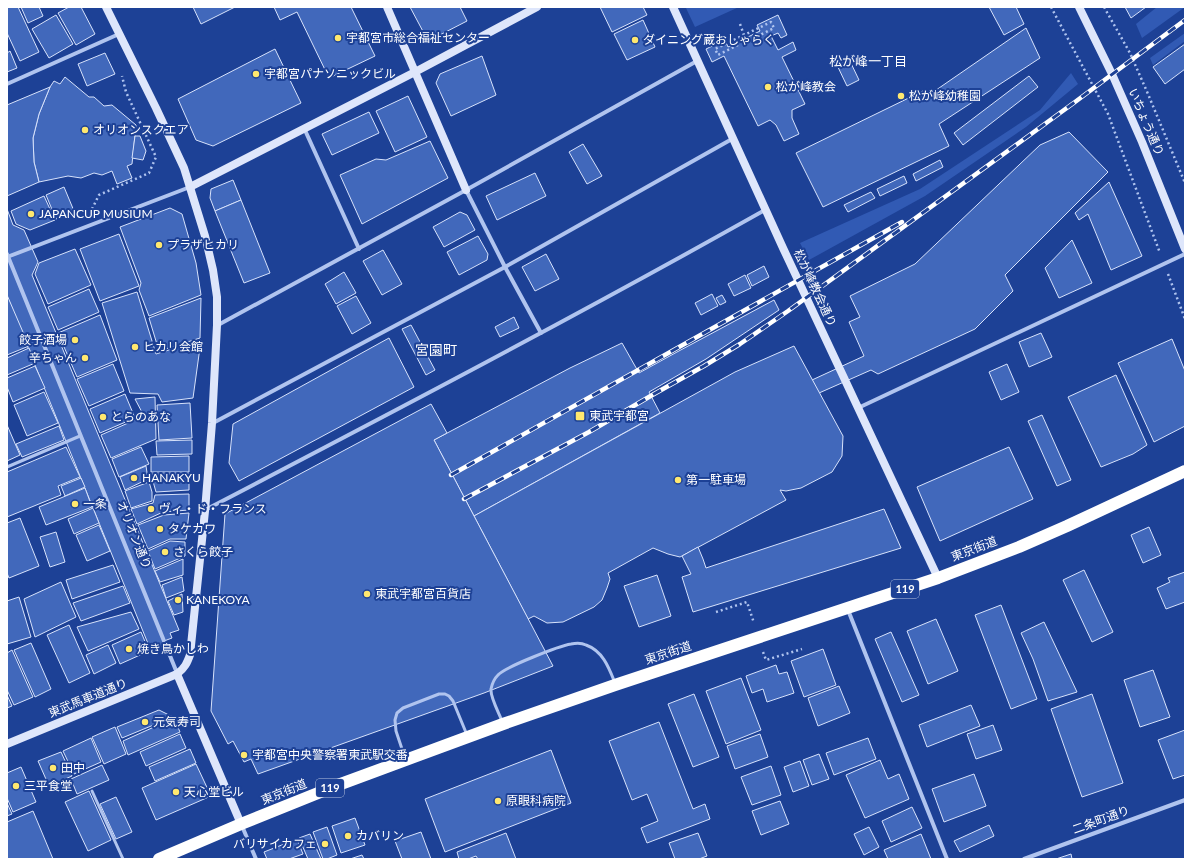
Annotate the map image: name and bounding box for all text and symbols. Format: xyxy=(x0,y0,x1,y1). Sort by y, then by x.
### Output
place label: 宇都宮市総合福祉センター xyxy=(346,30,490,45)
place label: ダイニング蔵おしゃらく xyxy=(643,32,775,47)
marker: 宇都宮市総合福祉センター xyxy=(333,33,343,43)
marker: ダイニング蔵おしゃらく xyxy=(630,35,640,45)
district label: 松が峰一丁目 xyxy=(829,53,907,69)
place label: 宇都宮パナソニックビル xyxy=(264,66,396,81)
marker: 宇都宮パナソニックビル xyxy=(251,69,261,79)
place label: 松が峰教会 xyxy=(776,79,836,94)
marker: 松が峰教会 xyxy=(763,82,773,92)
street label: いちょう通り xyxy=(1125,86,1167,158)
place label: 松が峰幼稚園 xyxy=(909,88,981,103)
marker: 松が峰幼稚園 xyxy=(896,91,906,101)
place label: オリオンスクエア xyxy=(93,122,189,137)
marker: オリオンスクエア xyxy=(80,125,90,135)
place label: JAPANCUP MUSIUM xyxy=(39,206,153,221)
marker: JAPANCUP MUSIUM xyxy=(26,209,36,219)
place label: プラザヒカリ xyxy=(167,237,239,252)
marker: プラザヒカリ xyxy=(154,240,164,250)
street label: 松が峰教会通り xyxy=(791,247,840,329)
place label: 餃子酒場 xyxy=(19,332,67,347)
marker: 餃子酒場 xyxy=(70,335,80,345)
place label: ヒカリ会館 xyxy=(143,339,203,354)
district label: 宮園町 xyxy=(415,341,457,358)
marker: ヒカリ会館 xyxy=(130,342,140,352)
place label: 辛ちゃん xyxy=(29,350,77,365)
marker: 辛ちゃん xyxy=(80,353,90,363)
place label: 東武宇都宮 xyxy=(589,408,649,423)
place label: とらのあな xyxy=(111,409,171,424)
marker: 東武宇都宮 xyxy=(574,410,586,422)
marker: とらのあな xyxy=(98,412,108,422)
place label: HANAKYU xyxy=(142,470,201,485)
place label: 第一駐車場 xyxy=(686,472,746,487)
marker: HANAKYU xyxy=(129,473,139,483)
marker: 第一駐車場 xyxy=(673,475,683,485)
place label: 一条 xyxy=(83,496,107,511)
marker: 一条 xyxy=(70,499,80,509)
street label: オリオン通り xyxy=(114,499,155,571)
place label: ヴィ・ド・フランス xyxy=(159,501,267,516)
marker: ヴィ・ド・フランス xyxy=(146,504,156,514)
place label: タケカワ xyxy=(168,521,216,536)
marker: タケカワ xyxy=(155,524,165,534)
street label: 東京街道 xyxy=(949,533,999,564)
place label: さくら餃子 xyxy=(173,544,233,559)
marker: さくら餃子 xyxy=(160,547,170,557)
road number: 119 xyxy=(891,580,919,598)
place label: 東武宇都宮百貨店 xyxy=(375,586,471,601)
marker: 東武宇都宮百貨店 xyxy=(362,589,372,599)
place label: KANEKOYA xyxy=(186,592,250,607)
marker: KANEKOYA xyxy=(173,595,183,605)
street label: 東京街道 xyxy=(643,638,693,667)
place label: 焼き鳥かしわ xyxy=(137,641,209,656)
marker: 焼き鳥かしわ xyxy=(124,644,134,654)
street label: 東武馬車道通り xyxy=(46,675,130,720)
place label: 元気寿司 xyxy=(153,714,201,729)
marker: 元気寿司 xyxy=(140,717,150,727)
place label: 宇都宮中央警察署東武駅交番 xyxy=(252,747,408,762)
marker: 宇都宮中央警察署東武駅交番 xyxy=(239,750,249,760)
place label: 田中 xyxy=(61,760,85,775)
marker: 田中 xyxy=(48,763,58,773)
street label: 東京街道 xyxy=(259,776,309,807)
place label: 三平食堂 xyxy=(24,778,72,793)
road number: 119 xyxy=(316,779,344,797)
marker: 三平食堂 xyxy=(11,781,21,791)
place label: 天心堂ビル xyxy=(184,784,244,799)
marker: 天心堂ビル xyxy=(171,787,181,797)
place label: 原眼科病院 xyxy=(506,793,566,808)
marker: 原眼科病院 xyxy=(493,796,503,806)
street label: 二条町通り xyxy=(1070,802,1132,837)
place label: カバリン xyxy=(356,828,404,843)
marker: カバリン xyxy=(343,831,353,841)
place label: バリサイカフェ xyxy=(233,836,317,851)
marker: バリサイカフェ xyxy=(320,839,330,849)

